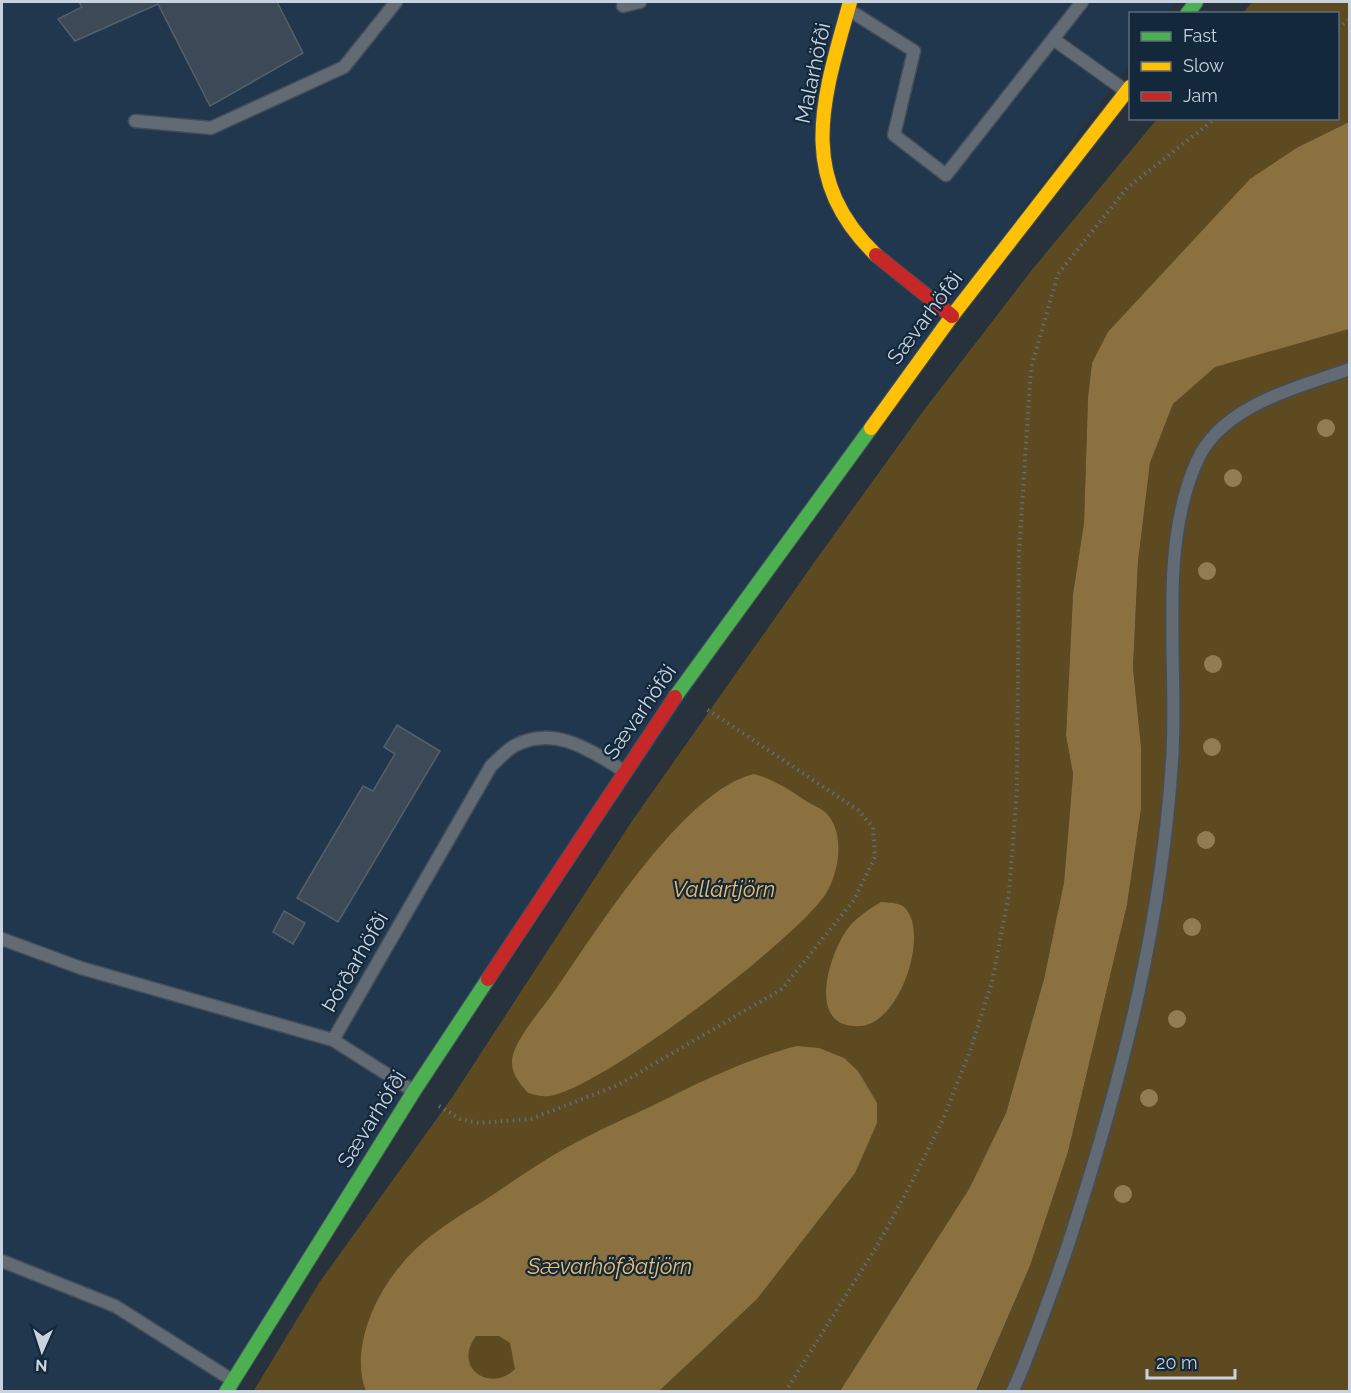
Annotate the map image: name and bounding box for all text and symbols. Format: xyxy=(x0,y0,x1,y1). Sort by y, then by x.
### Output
legend xyxy=(1129,12,1339,120)
street label: Malarhöfði xyxy=(790,20,835,126)
text: Fast xyxy=(1183,25,1217,46)
text: Slow xyxy=(1183,55,1224,76)
text: Jam xyxy=(1183,85,1218,106)
street label: Sævarhöfði xyxy=(882,266,968,369)
street label: Sævarhöfði xyxy=(598,660,681,764)
water label: Vallártjörn xyxy=(673,876,775,902)
street label: Þórðarhöfði xyxy=(316,907,393,1016)
street label: Sævarhöfði xyxy=(332,1066,411,1172)
water label: Sævarhöfðatjörn xyxy=(527,1253,692,1279)
north arrow xyxy=(12,1321,72,1381)
scale bar xyxy=(1147,1342,1236,1380)
text: 20 m xyxy=(1156,1352,1198,1373)
text: N xyxy=(35,1356,48,1375)

